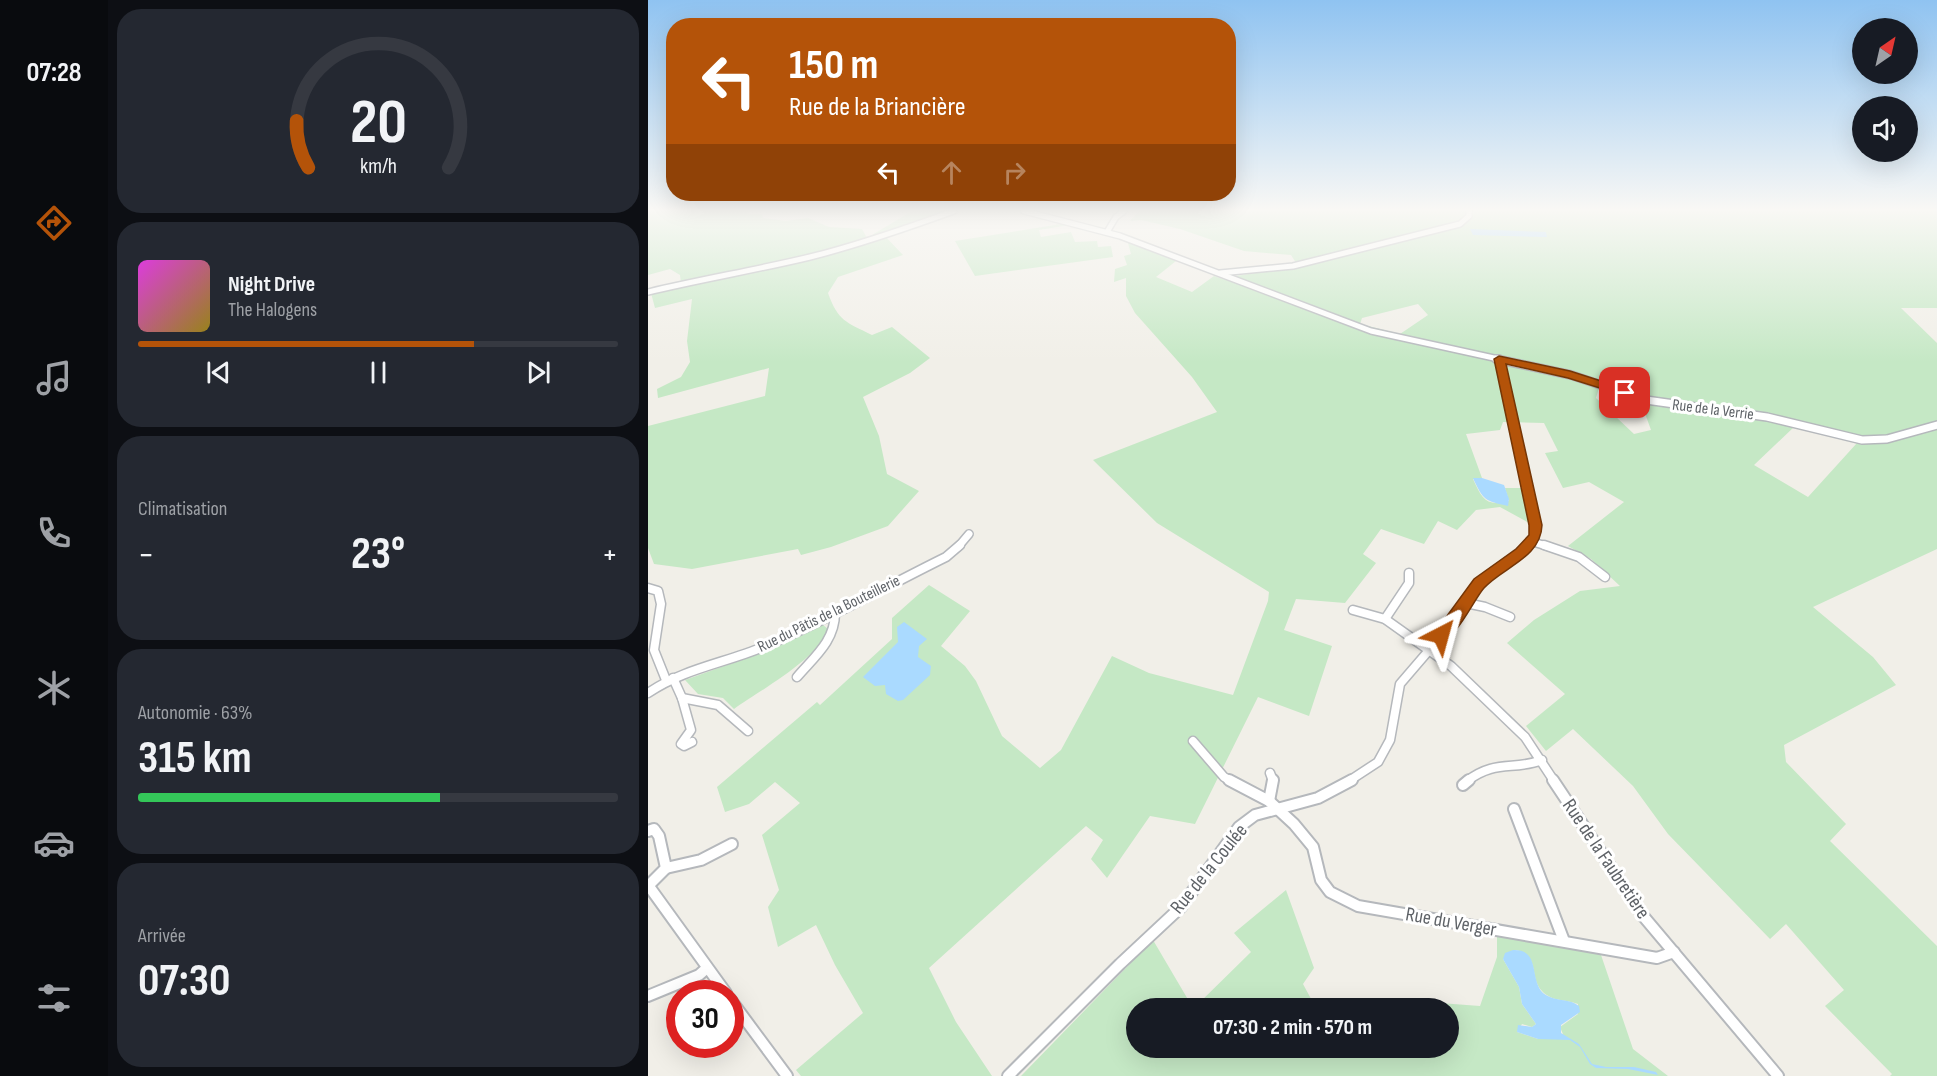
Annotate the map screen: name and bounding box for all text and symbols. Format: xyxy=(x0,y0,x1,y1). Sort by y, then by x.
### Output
north arrow xyxy=(1852,18,1918,84)
map controls xyxy=(1852,18,1918,162)
text: 150 m xyxy=(789,40,878,91)
icon: left xyxy=(690,42,768,120)
text: 07:28 xyxy=(26,57,82,89)
text: 20 xyxy=(349,86,407,161)
text: Rue de la Briancière xyxy=(789,91,966,123)
button: sound xyxy=(1852,96,1918,162)
text: km/h xyxy=(359,155,397,180)
icon: left xyxy=(872,156,905,189)
icon: ahead xyxy=(935,156,968,189)
icon: right xyxy=(998,156,1031,189)
icon: directions xyxy=(33,202,75,244)
text: Night Drive xyxy=(228,271,315,298)
text: The Halogens xyxy=(228,298,317,322)
icon: previous xyxy=(202,356,235,389)
icon: pause xyxy=(362,356,395,389)
icon: next xyxy=(522,356,555,389)
icon: music xyxy=(33,357,75,399)
pin xyxy=(1599,367,1650,418)
icon: arrive xyxy=(1608,376,1641,409)
street label: Rue de la Verrie xyxy=(1671,396,1755,424)
text: Climatisation xyxy=(138,497,227,521)
icon: phone xyxy=(33,512,75,554)
text: 23° xyxy=(351,527,405,582)
text: − xyxy=(138,535,154,575)
text: + xyxy=(602,535,618,575)
street label: Rue du Pâtis de la Bouteillerie xyxy=(755,571,903,657)
position arrow xyxy=(1409,603,1473,667)
icon: climate xyxy=(33,667,75,709)
text: Autonomie · 63% xyxy=(138,701,253,725)
text: 315 km xyxy=(138,731,252,786)
street label: Rue de la Faubretière xyxy=(1557,795,1655,923)
street label: Rue de la Coulée xyxy=(1165,819,1253,919)
icon: car xyxy=(33,822,75,864)
street label: Rue du Verger xyxy=(1404,902,1499,942)
text: Arrivée xyxy=(138,924,186,948)
text: 07:30 xyxy=(138,954,230,1009)
icon: filters xyxy=(33,977,75,1019)
speed limit sign: 30 xyxy=(666,980,744,1058)
text: 07:30 · 2 min · 570 m xyxy=(1213,1014,1372,1041)

